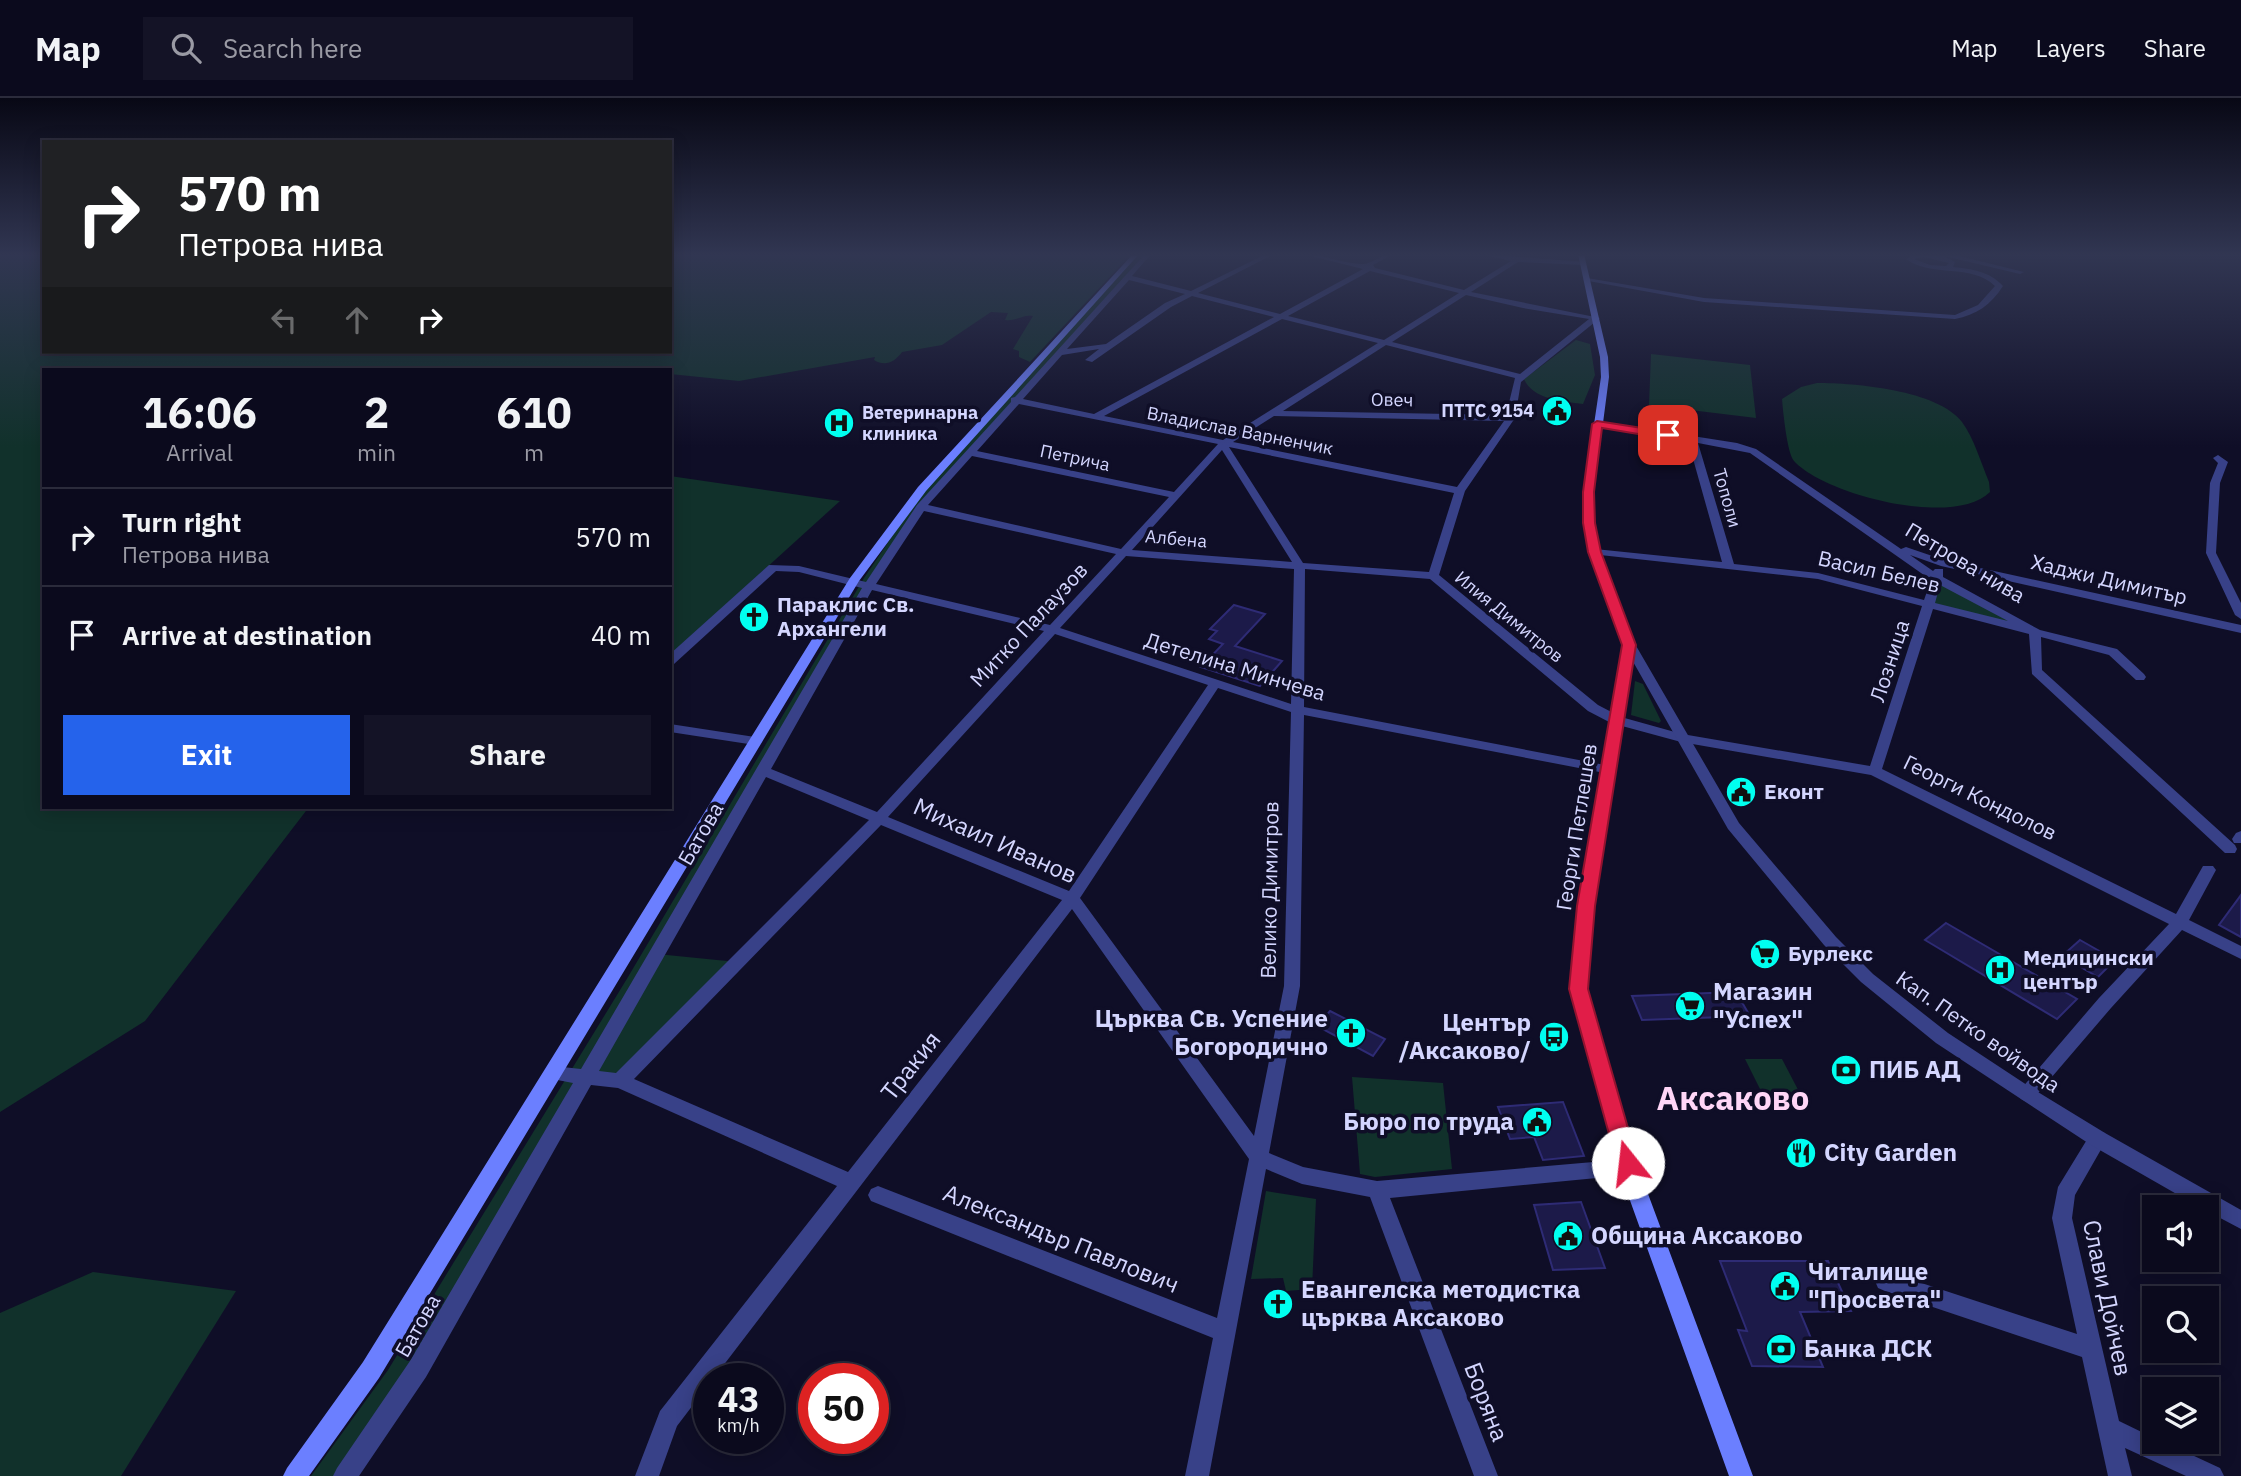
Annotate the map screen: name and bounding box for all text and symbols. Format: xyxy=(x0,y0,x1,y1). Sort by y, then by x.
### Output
search box xyxy=(143,17,633,80)
text: Map xyxy=(35,27,101,70)
icon: search xyxy=(167,29,205,67)
text: Search here xyxy=(223,31,362,65)
text: Map xyxy=(1951,32,1998,64)
text: Layers xyxy=(2036,32,2106,64)
text: Share xyxy=(2144,32,2206,64)
text: 570 m xyxy=(178,161,322,224)
icon: right xyxy=(63,168,154,259)
text: Петрова нива xyxy=(178,223,384,265)
icon: left xyxy=(265,301,303,339)
icon: ahead xyxy=(338,301,376,339)
icon: right xyxy=(411,301,449,339)
text: 16:06 xyxy=(142,385,257,440)
text: 2 xyxy=(364,385,389,440)
text: 610 xyxy=(496,385,572,440)
street label: Овеч xyxy=(1371,388,1413,411)
public building icon: ПТТС 9154 xyxy=(1540,394,1574,428)
place label: ПТТС 9154 xyxy=(1441,399,1534,422)
place label: Ветеринарна клиника xyxy=(862,401,978,445)
street label: Владислав Варненчик xyxy=(1145,401,1335,460)
pin xyxy=(1638,405,1698,465)
hospital icon: Ветеринарна клиника xyxy=(822,406,856,440)
icon: arrive xyxy=(1649,416,1687,454)
text: Arrival xyxy=(166,437,233,467)
text: min xyxy=(357,437,396,467)
text: m xyxy=(524,437,544,467)
street label: Петрича xyxy=(1038,439,1113,476)
street label: Тополи xyxy=(1708,466,1747,530)
text: Turn right xyxy=(122,505,241,539)
street label: Петрова нива xyxy=(1900,515,2031,609)
icon: right xyxy=(63,518,101,556)
text: 570 m xyxy=(575,520,651,554)
street label: Албена xyxy=(1144,524,1208,553)
text: Петрова нива xyxy=(122,539,270,569)
street label: Васил Белев xyxy=(1815,543,1943,599)
street label: Хаджи Димитър xyxy=(2028,547,2190,611)
street label: Митко Палаузов xyxy=(963,556,1093,693)
street label: Илия Димитров xyxy=(1450,566,1568,667)
place label: Параклис Св. Архангели xyxy=(777,590,915,642)
church icon: Параклис Св. Архангели xyxy=(737,600,771,634)
icon: arrive xyxy=(63,616,101,654)
street label: Лозница xyxy=(1863,616,1915,705)
text: Arrive at destination xyxy=(122,618,372,652)
text: 40 m xyxy=(591,618,651,652)
street label: Детелина Минчева xyxy=(1141,625,1329,707)
button: Exit xyxy=(63,715,350,795)
button: Share xyxy=(364,715,651,795)
street label: Георги Петлешев xyxy=(1549,741,1603,912)
street label: Георги Кондолов xyxy=(1899,748,2062,846)
public building icon: Еконт xyxy=(1724,775,1758,809)
place label: Еконт xyxy=(1764,777,1824,805)
street label: Михаил Иванов xyxy=(909,790,1082,890)
street label: Батова xyxy=(671,797,729,870)
street label: Велико Димитров xyxy=(1253,801,1285,979)
supermarket icon: Бурлекс xyxy=(1748,937,1782,971)
place label: Бурлекс xyxy=(1788,939,1873,967)
place label: Медицински център xyxy=(2023,943,2154,995)
hospital icon: Медицински център xyxy=(1983,953,2017,987)
street label: Кап. Петко войвода xyxy=(1891,964,2066,1098)
place label: Магазин "Успех" xyxy=(1713,975,1813,1035)
supermarket icon: Магазин "Успех" xyxy=(1673,989,1707,1023)
place label: Църква Св. Успение Богородично xyxy=(1095,1002,1328,1062)
place label: Център /Аксаково/ xyxy=(1399,1006,1531,1066)
church icon: Църква Св. Успение Богородично xyxy=(1334,1016,1368,1050)
bus stop icon: Център /Аксаково/ xyxy=(1537,1020,1571,1054)
street label: Тракия xyxy=(873,1024,947,1107)
bank icon: ПИБ АД xyxy=(1829,1053,1863,1087)
place label: ПИБ АД xyxy=(1869,1053,1961,1085)
district label: Аксаково xyxy=(1657,1076,1809,1119)
place label: Бюро по труда xyxy=(1343,1105,1514,1137)
public building icon: Бюро по труда xyxy=(1520,1105,1554,1139)
position arrow xyxy=(1591,1126,1665,1200)
restaurant icon: City Garden xyxy=(1784,1136,1818,1170)
place label: City Garden xyxy=(1824,1136,1957,1168)
street label: Александър Павлович xyxy=(939,1176,1184,1300)
map controls xyxy=(2142,1195,2219,1454)
button: sound xyxy=(2142,1195,2219,1272)
street label: Слави Дойчев xyxy=(2076,1217,2140,1379)
public building icon: Община Аксаково xyxy=(1551,1219,1585,1253)
place label: Община Аксаково xyxy=(1591,1219,1803,1251)
place label: Читалище "Просвета" xyxy=(1808,1255,1941,1315)
public building icon: Читалище "Просвета" xyxy=(1768,1269,1802,1303)
place label: Евангелска методистка църква Аксаково xyxy=(1301,1273,1580,1333)
button: search xyxy=(2142,1286,2219,1363)
church icon: Евангелска методистка църква Аксаково xyxy=(1261,1287,1295,1321)
street label: Батова xyxy=(388,1289,446,1362)
bank icon: Банка ДСК xyxy=(1764,1332,1798,1366)
place label: Банка ДСК xyxy=(1804,1332,1932,1364)
street label: Боряна xyxy=(1457,1357,1517,1446)
speed limit sign: 50 xyxy=(798,1363,889,1454)
text: 43 xyxy=(717,1376,760,1422)
button: layers xyxy=(2142,1377,2219,1454)
text: km/h xyxy=(717,1414,760,1437)

